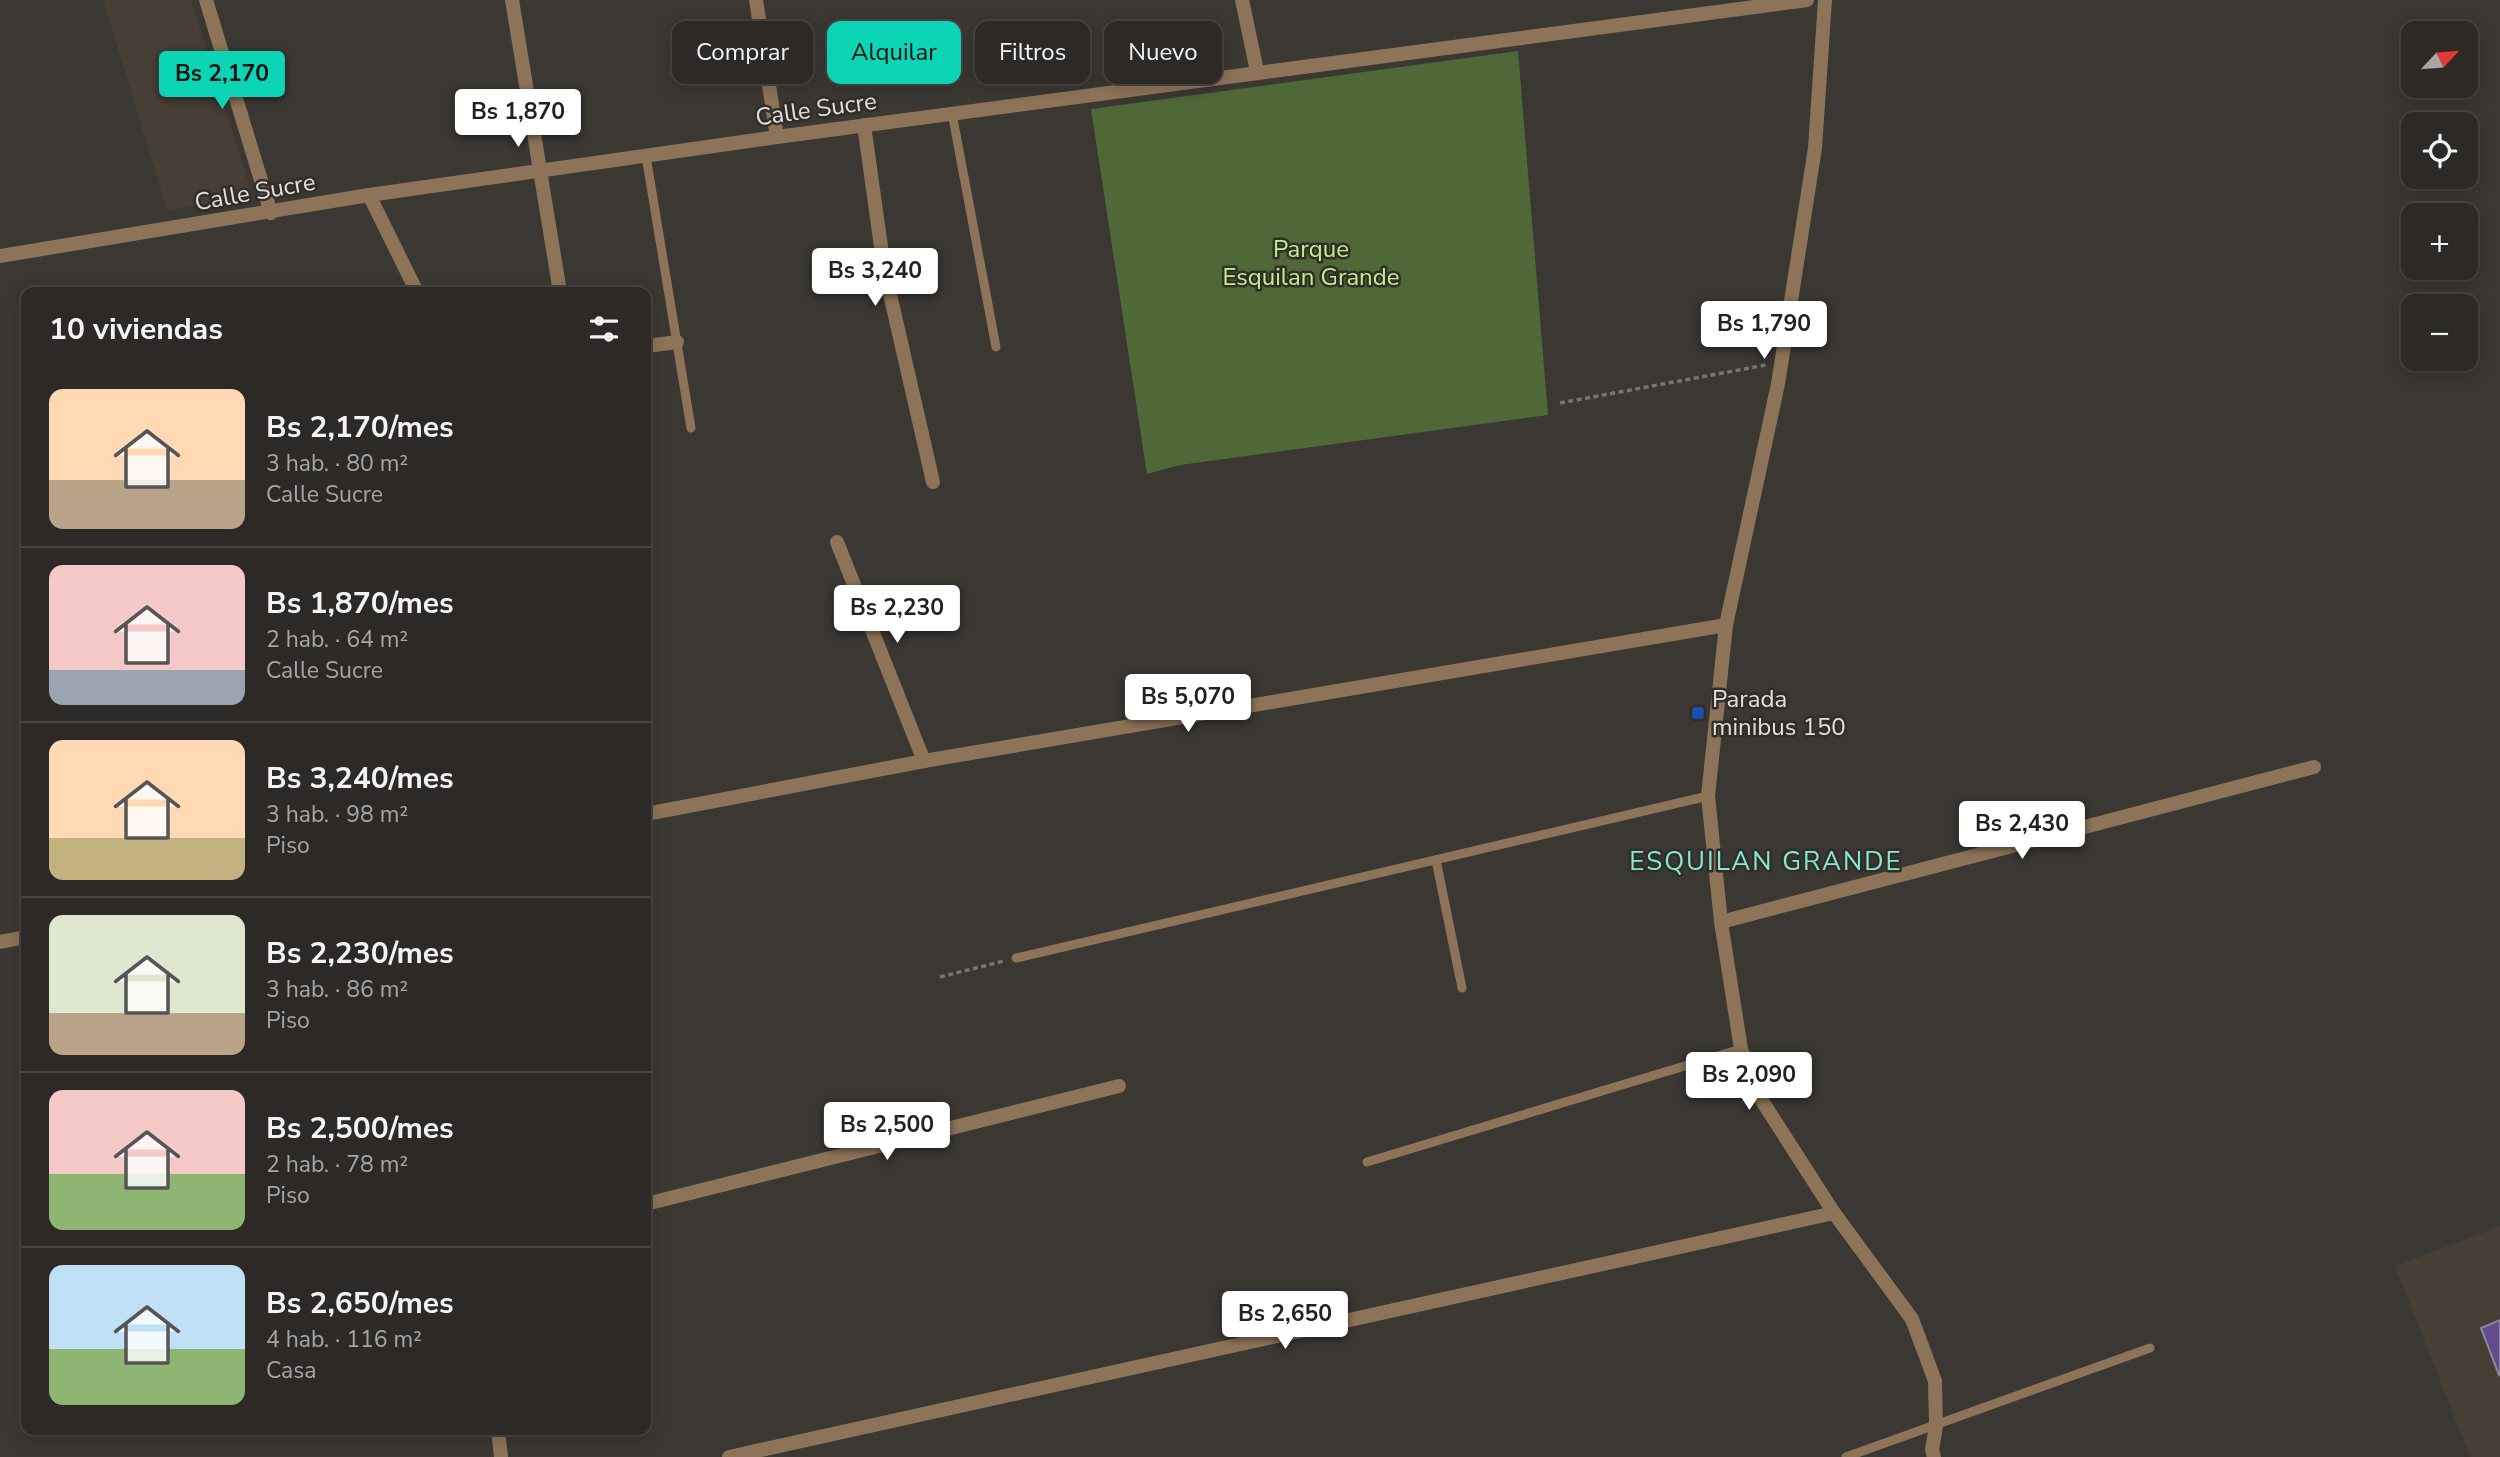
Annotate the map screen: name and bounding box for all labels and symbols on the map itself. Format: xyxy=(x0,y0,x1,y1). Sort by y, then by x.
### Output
north arrow xyxy=(2401,21,2478,98)
pin: Bs 2,170 xyxy=(150,52,294,111)
street label: Calle Sucre xyxy=(753,85,879,133)
pin: Bs 1,870 xyxy=(446,90,590,149)
street label: Calle Sucre xyxy=(192,166,318,218)
park label: Parque Esquilan Grande xyxy=(1222,233,1400,293)
pin: Bs 3,240 xyxy=(803,248,947,308)
pin: Bs 1,790 xyxy=(1692,302,1836,361)
pin: Bs 2,230 xyxy=(825,586,969,645)
pin: Bs 5,070 xyxy=(1116,674,1260,734)
place label: Parada minibus 150 xyxy=(1712,683,1846,743)
marker: Parada minibus 150 xyxy=(1690,705,1706,721)
pin: Bs 2,430 xyxy=(1950,802,2094,861)
district label: ESQUILAN GRANDE xyxy=(1629,844,1903,879)
pin: Bs 2,090 xyxy=(1677,1052,1821,1112)
pin: Bs 2,500 xyxy=(815,1102,959,1162)
pin: Bs 2,650 xyxy=(1213,1292,1357,1351)

